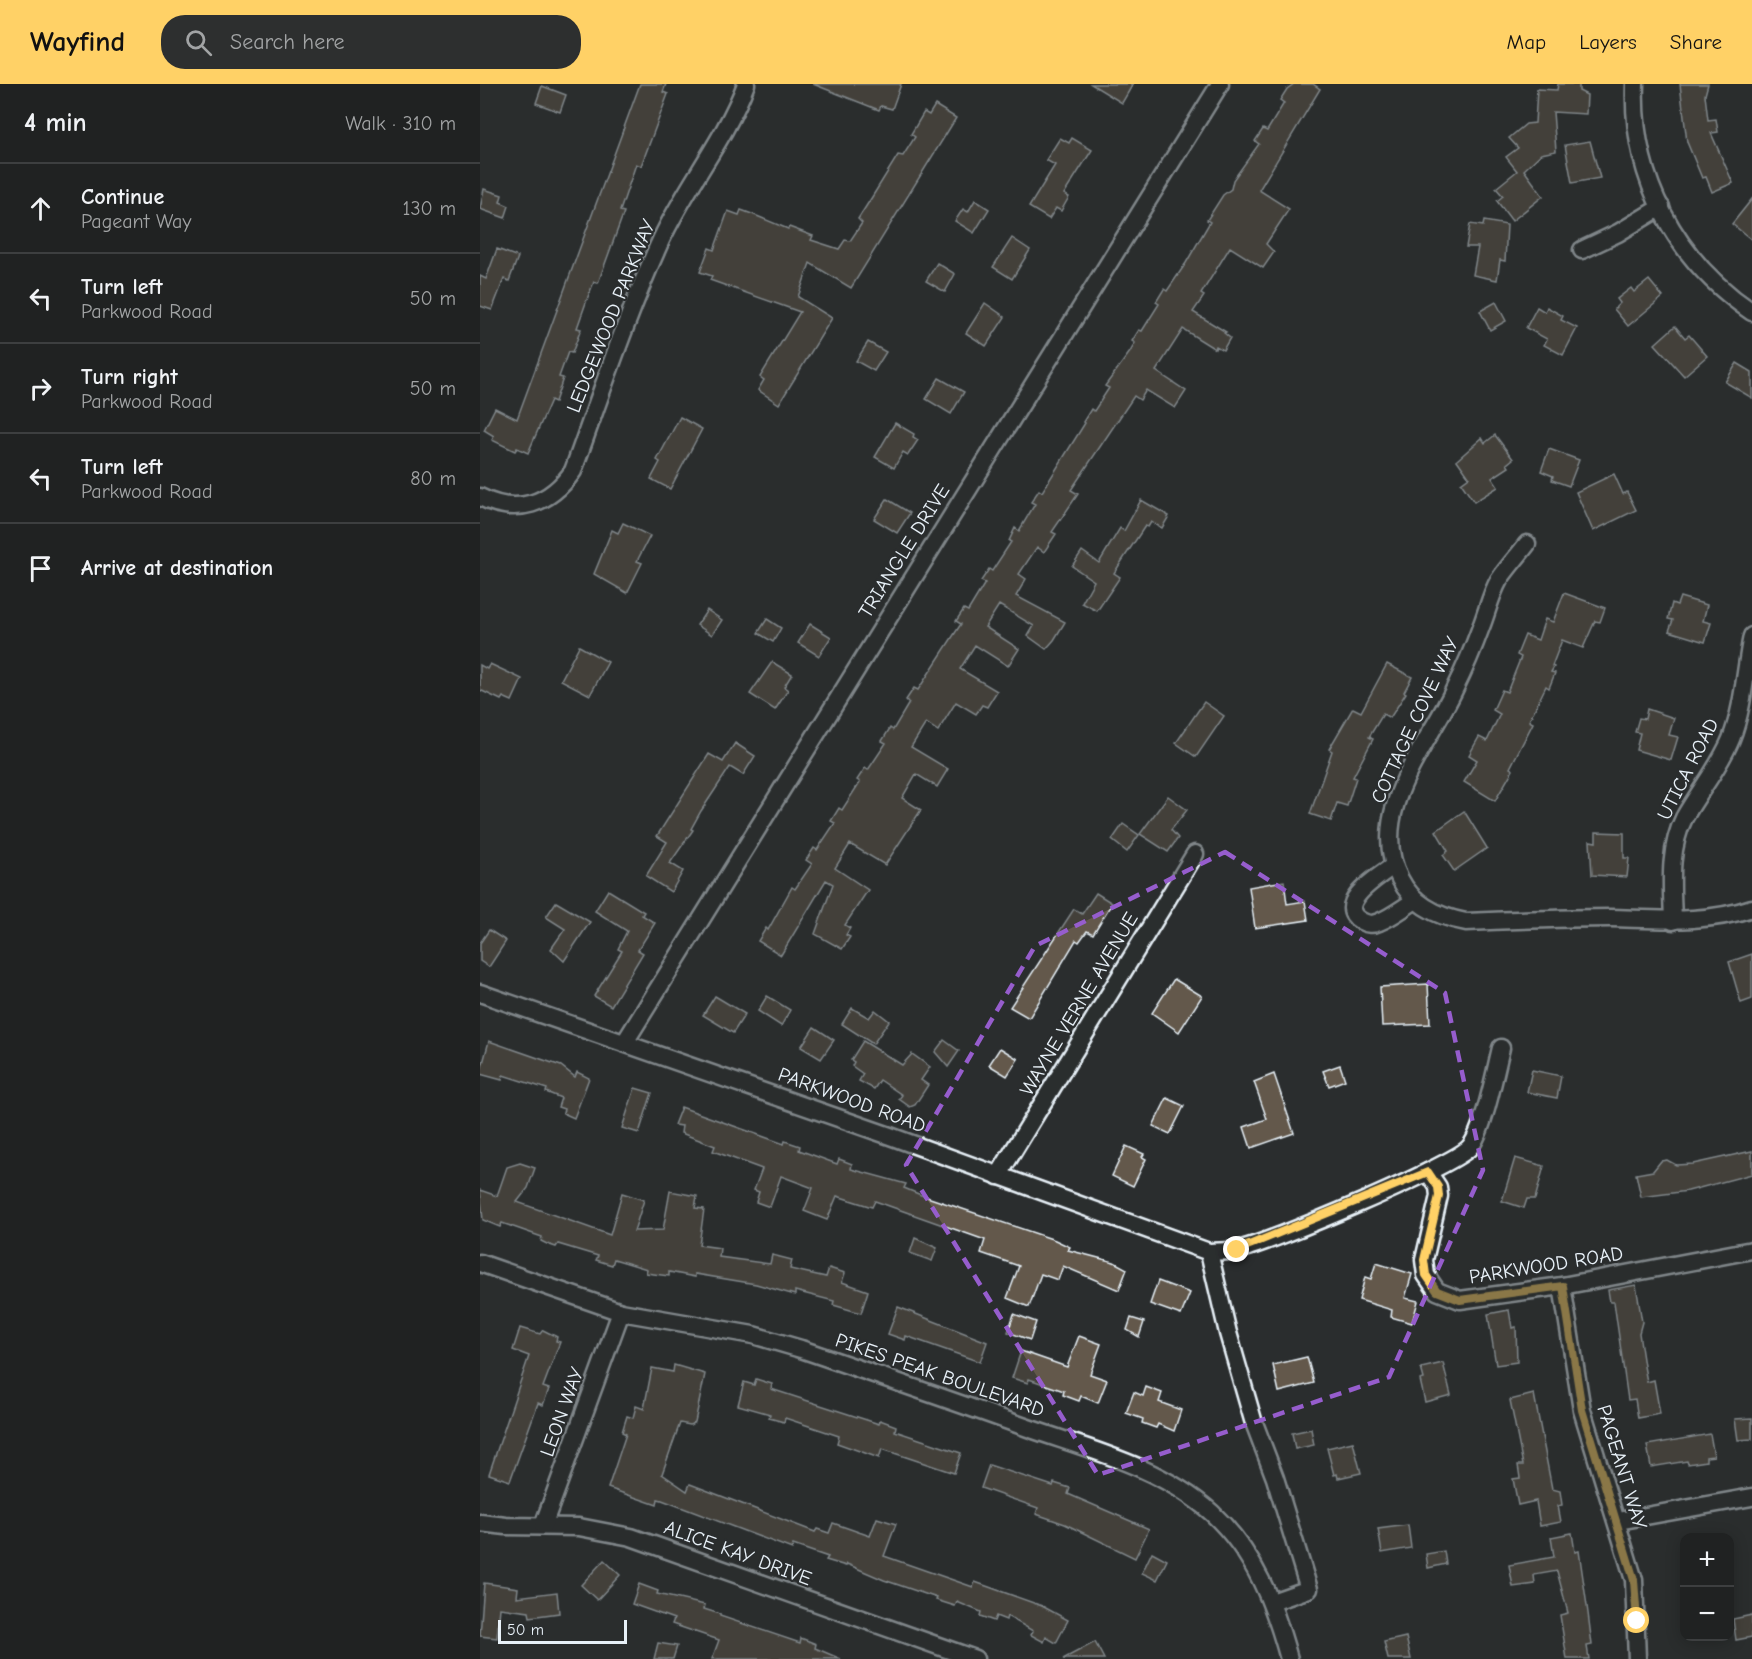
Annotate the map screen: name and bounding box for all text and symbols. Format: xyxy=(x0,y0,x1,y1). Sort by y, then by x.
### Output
search box xyxy=(161,15,581,69)
text: Wayfind xyxy=(30,26,125,58)
icon: search xyxy=(182,26,215,59)
text: Search here xyxy=(230,29,345,55)
text: Map xyxy=(1507,30,1546,54)
text: Layers xyxy=(1579,30,1637,54)
text: Share xyxy=(1670,30,1722,54)
text: 4 min xyxy=(24,108,87,138)
text: Walk · 310 m xyxy=(345,112,456,135)
text: Continue xyxy=(81,184,164,210)
icon: ahead xyxy=(24,192,57,225)
text: 130 m xyxy=(403,197,456,220)
text: Pageant Way xyxy=(81,210,191,233)
street label: LEDGEWOOD PARKWAY xyxy=(562,216,660,416)
text: Turn left xyxy=(81,274,163,300)
icon: left xyxy=(24,282,57,315)
text: 50 m xyxy=(410,287,456,310)
text: Parkwood Road xyxy=(81,300,213,323)
text: Turn right xyxy=(81,364,178,390)
icon: right xyxy=(24,372,57,405)
text: 50 m xyxy=(410,377,456,400)
text: Parkwood Road xyxy=(81,390,213,413)
text: Turn left xyxy=(81,454,163,480)
icon: left xyxy=(24,462,57,495)
text: 80 m xyxy=(410,467,456,490)
text: Parkwood Road xyxy=(81,480,213,503)
street label: TRIANGLE DRIVE xyxy=(854,480,954,622)
icon: arrive xyxy=(24,552,57,585)
text: Arrive at destination xyxy=(81,555,273,581)
street label: COTTAGE COVE WAY xyxy=(1366,633,1464,807)
street label: UTICA ROAD xyxy=(1653,714,1723,824)
street label: WAYNE VERNE AVENUE xyxy=(1015,908,1143,1100)
street label: PARKWOOD ROAD xyxy=(775,1063,929,1137)
route end xyxy=(1223,1236,1249,1262)
street label: PARKWOOD ROAD xyxy=(1467,1241,1625,1289)
street label: PIKES PEAK BOULEVARD xyxy=(832,1328,1048,1422)
street label: LEON WAY xyxy=(535,1364,589,1460)
street label: PAGEANT WAY xyxy=(1592,1402,1652,1532)
street label: ALICE KAY DRIVE xyxy=(661,1516,815,1590)
map controls xyxy=(1680,1533,1734,1641)
button: + xyxy=(1680,1533,1734,1587)
button: − xyxy=(1680,1587,1734,1641)
route start xyxy=(1623,1607,1649,1633)
scale bar xyxy=(498,1617,627,1644)
text: 50 m xyxy=(507,1621,544,1639)

